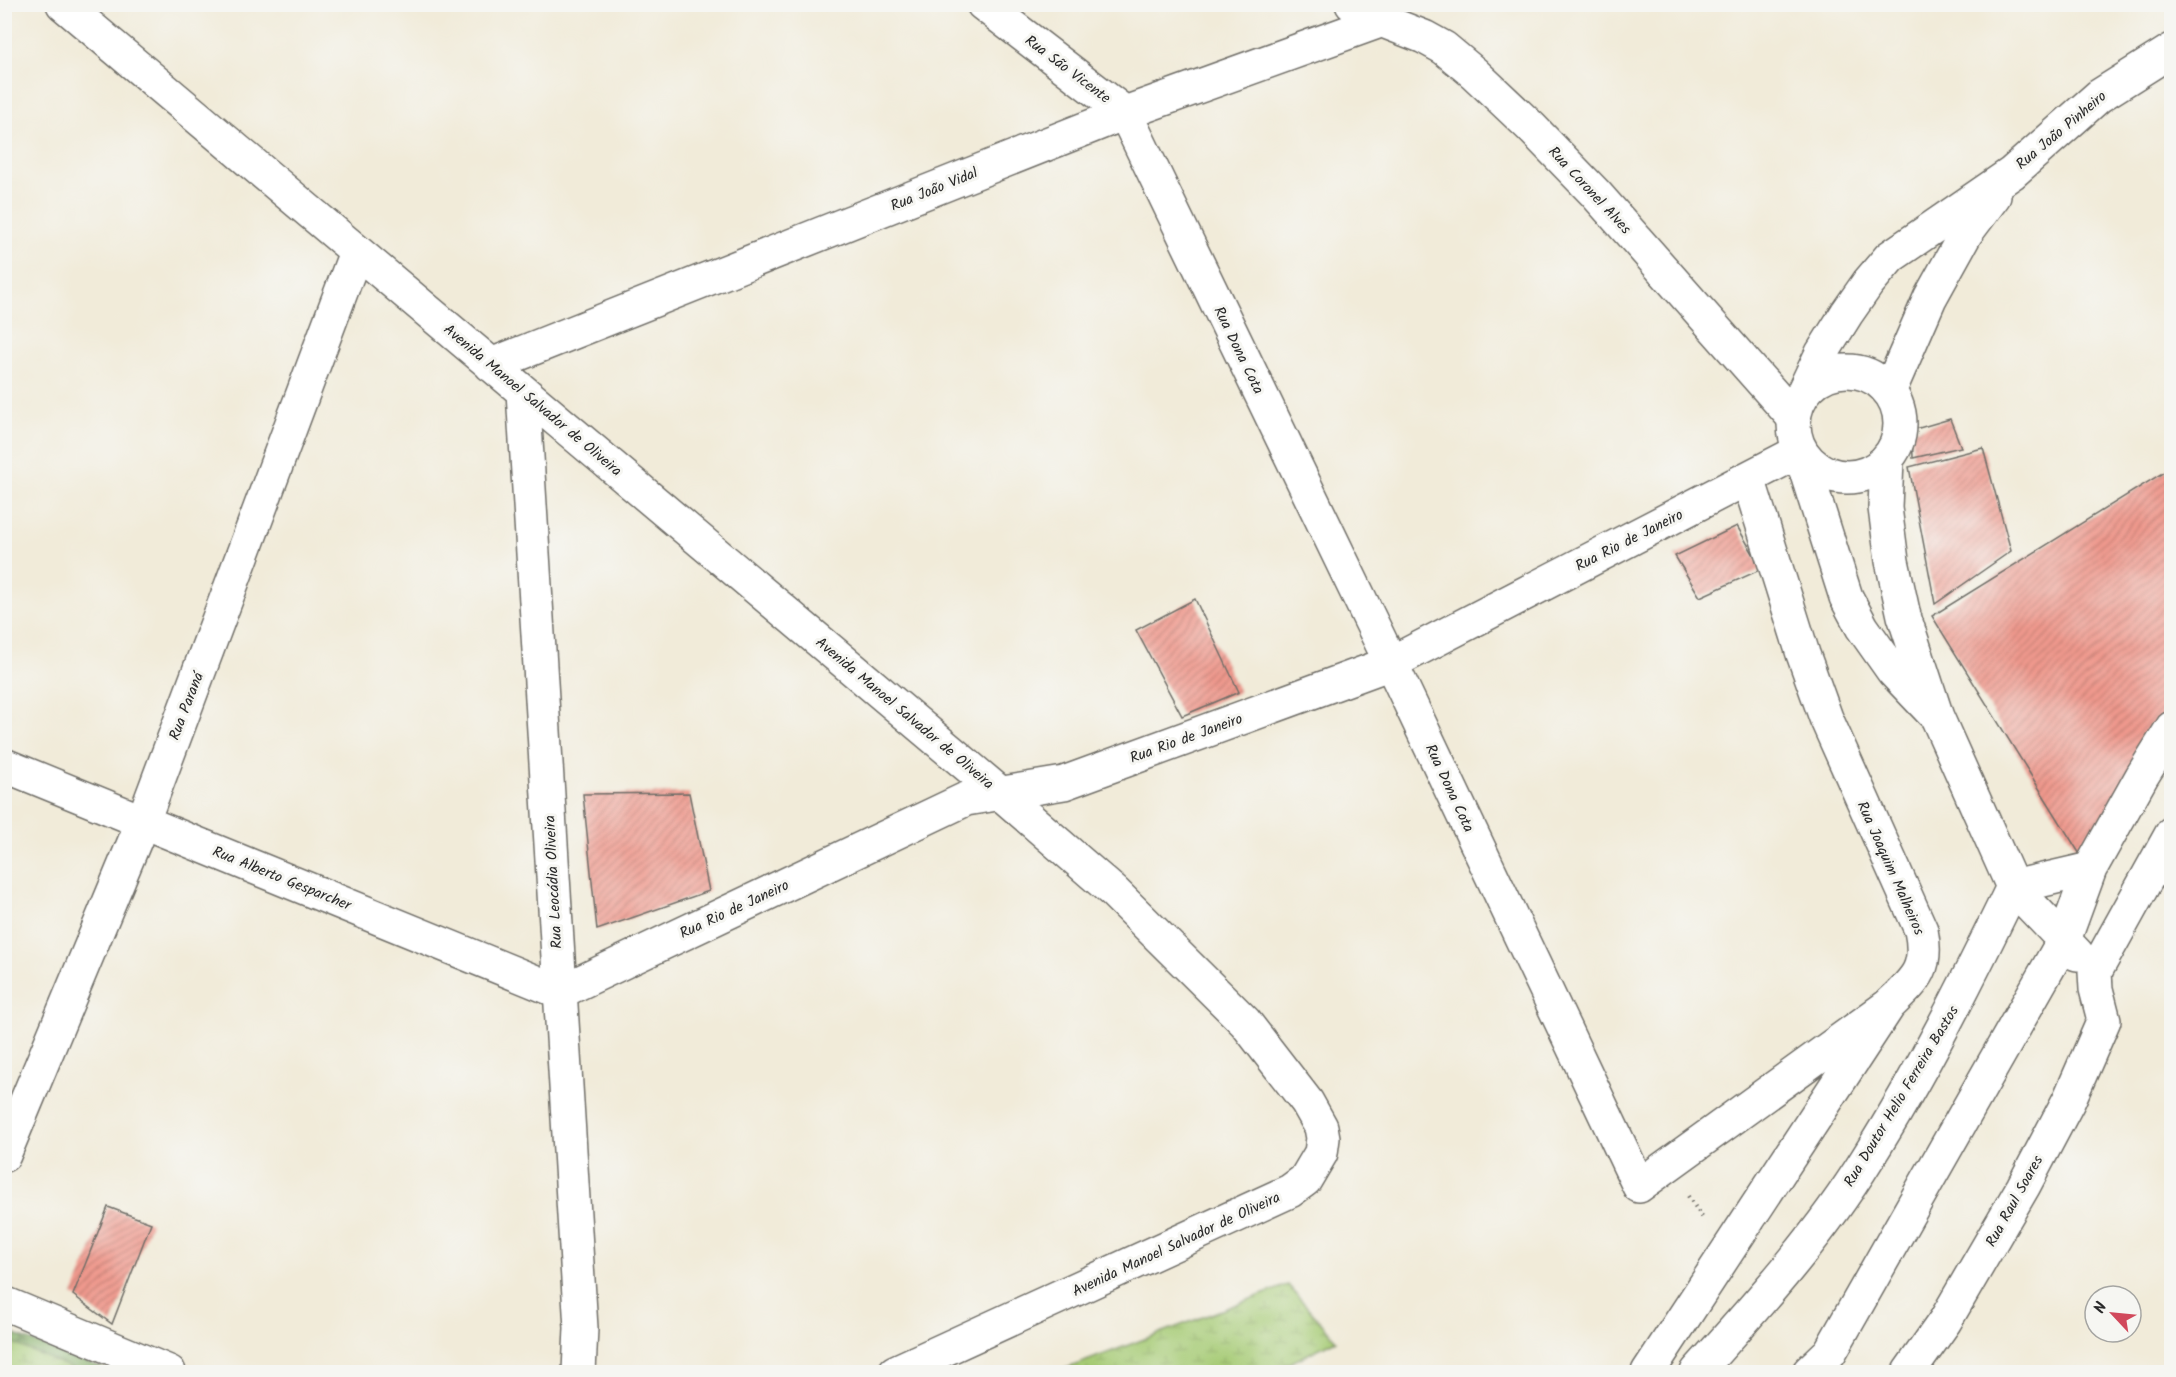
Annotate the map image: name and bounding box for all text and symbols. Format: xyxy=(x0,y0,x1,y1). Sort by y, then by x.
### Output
street label: Rua São Vicente xyxy=(1019,29,1116,110)
street label: Rua João Pinheiro xyxy=(2011,85,2113,176)
street label: Rua Coronel Alves xyxy=(1542,141,1637,241)
street label: Rua João Vidal xyxy=(887,161,982,218)
street label: Rua Dona Cota xyxy=(1206,302,1270,398)
street label: Avenida Manoel Salvador de Oliveira xyxy=(438,319,627,483)
street label: Rua Rio de Janeiro xyxy=(1571,503,1688,578)
street label: Avenida Manoel Salvador de Oliveira xyxy=(810,632,999,796)
street label: Rua Paraná xyxy=(163,667,212,744)
street label: Rua Rio de Janeiro xyxy=(1127,707,1246,770)
street label: Rua Dona Cota xyxy=(1418,740,1480,837)
street label: Rua Joaquim Malheiros xyxy=(1850,797,1931,940)
street label: Rua Leocádia Oliveira xyxy=(539,815,569,949)
street label: Rua Alberto Gesparcher xyxy=(209,840,356,918)
street label: Rua Rio de Janeiro xyxy=(676,874,793,946)
street label: Rua Doutor Helio Ferreira Bastos xyxy=(1838,1001,1966,1192)
street label: Rua Raul Soares xyxy=(1980,1151,2050,1252)
street label: Avenida Manoel Salvador de Oliveira xyxy=(1068,1186,1284,1304)
north arrow xyxy=(2083,1284,2143,1344)
text: N xyxy=(2087,1298,2114,1318)

